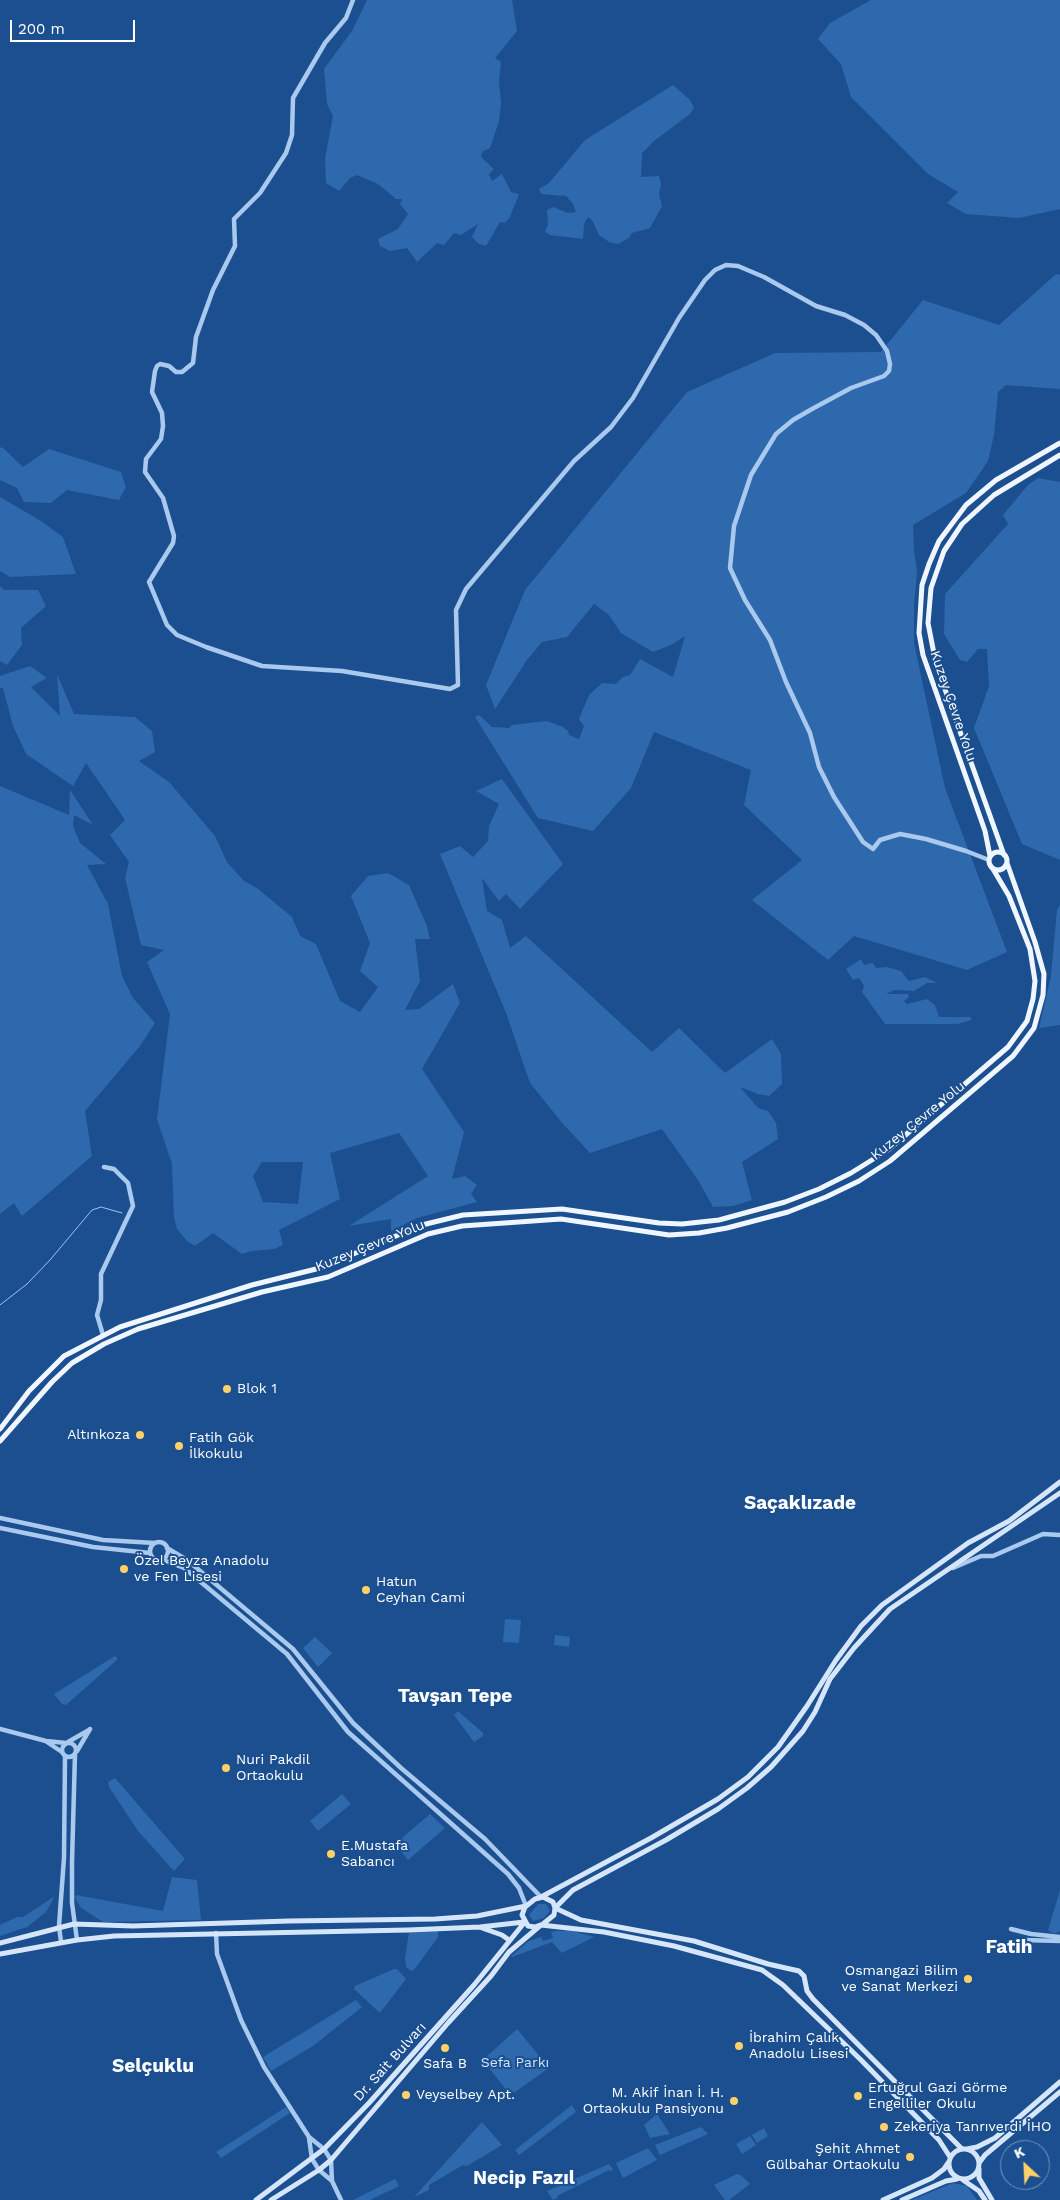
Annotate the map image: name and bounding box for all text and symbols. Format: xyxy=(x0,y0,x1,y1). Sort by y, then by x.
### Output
scale bar xyxy=(12,10,138,42)
text: 200 m xyxy=(18,20,65,38)
street label: Kuzey Çevre Yolu xyxy=(926,648,980,764)
street label: Kuzey Çevre Yolu xyxy=(868,1078,968,1164)
street label: Kuzey Çevre Yolu xyxy=(313,1216,427,1276)
place label: Blok 1 xyxy=(237,1381,277,1397)
marker: Blok 1 xyxy=(221,1383,233,1395)
place label: Altınkoza xyxy=(67,1427,130,1443)
marker: Altınkoza xyxy=(134,1429,146,1441)
place label: Fatih Gök İlkokulu xyxy=(189,1430,254,1462)
marker: Fatih Gök İlkokulu xyxy=(173,1440,185,1452)
district label: Saçaklızade xyxy=(744,1492,856,1514)
place label: Özel Beyza Anadolu ve Fen Lisesi xyxy=(134,1553,269,1585)
marker: Özel Beyza Anadolu ve Fen Lisesi xyxy=(118,1563,130,1575)
place label: Hatun Ceyhan Cami xyxy=(376,1574,465,1606)
marker: Hatun Ceyhan Cami xyxy=(360,1584,372,1596)
district label: Tavşan Tepe xyxy=(398,1685,512,1707)
place label: Nuri Pakdil Ortaokulu xyxy=(236,1752,310,1784)
marker: Nuri Pakdil Ortaokulu xyxy=(220,1762,232,1774)
place label: E.Mustafa Sabancı xyxy=(341,1838,408,1870)
marker: E.Mustafa Sabancı xyxy=(325,1848,337,1860)
district label: Fatih xyxy=(986,1936,1032,1958)
place label: Osmangazi Bilim ve Sanat Merkezi xyxy=(842,1963,958,1995)
marker: Osmangazi Bilim ve Sanat Merkezi xyxy=(962,1973,974,1985)
street label: Dr. Sait Bulvarı xyxy=(350,2019,430,2105)
place label: İbrahim Çalık Anadolu Lisesi xyxy=(749,2030,848,2062)
marker: İbrahim Çalık Anadolu Lisesi xyxy=(733,2040,745,2052)
marker: Safa B xyxy=(439,2042,451,2054)
district label: Selçuklu xyxy=(112,2055,194,2077)
park label: Sefa Parkı xyxy=(481,2055,549,2071)
place label: Safa B xyxy=(423,2056,467,2072)
place label: Ertuğrul Gazi Görme Engelliler Okulu xyxy=(868,2080,1007,2112)
place label: M. Akif İnan İ. H. Ortaokulu Pansiyonu xyxy=(583,2085,724,2118)
place label: Veyselbey Apt. xyxy=(416,2087,515,2103)
marker: Veyselbey Apt. xyxy=(400,2089,412,2101)
marker: Ertuğrul Gazi Görme Engelliler Okulu xyxy=(852,2090,864,2102)
marker: M. Akif İnan İ. H. Ortaokulu Pansiyonu xyxy=(728,2095,740,2107)
place label: Zekeriya Tanrıverdi İHO xyxy=(894,2119,1052,2135)
marker: Zekeriya Tanrıverdi İHO xyxy=(878,2121,890,2133)
north arrow xyxy=(1000,2140,1050,2190)
place label: Şehit Ahmet Gülbahar Ortaokulu xyxy=(766,2141,900,2174)
text: K xyxy=(1011,2143,1027,2162)
marker: Şehit Ahmet Gülbahar Ortaokulu xyxy=(904,2151,916,2163)
district label: Necip Fazıl xyxy=(473,2167,575,2189)

